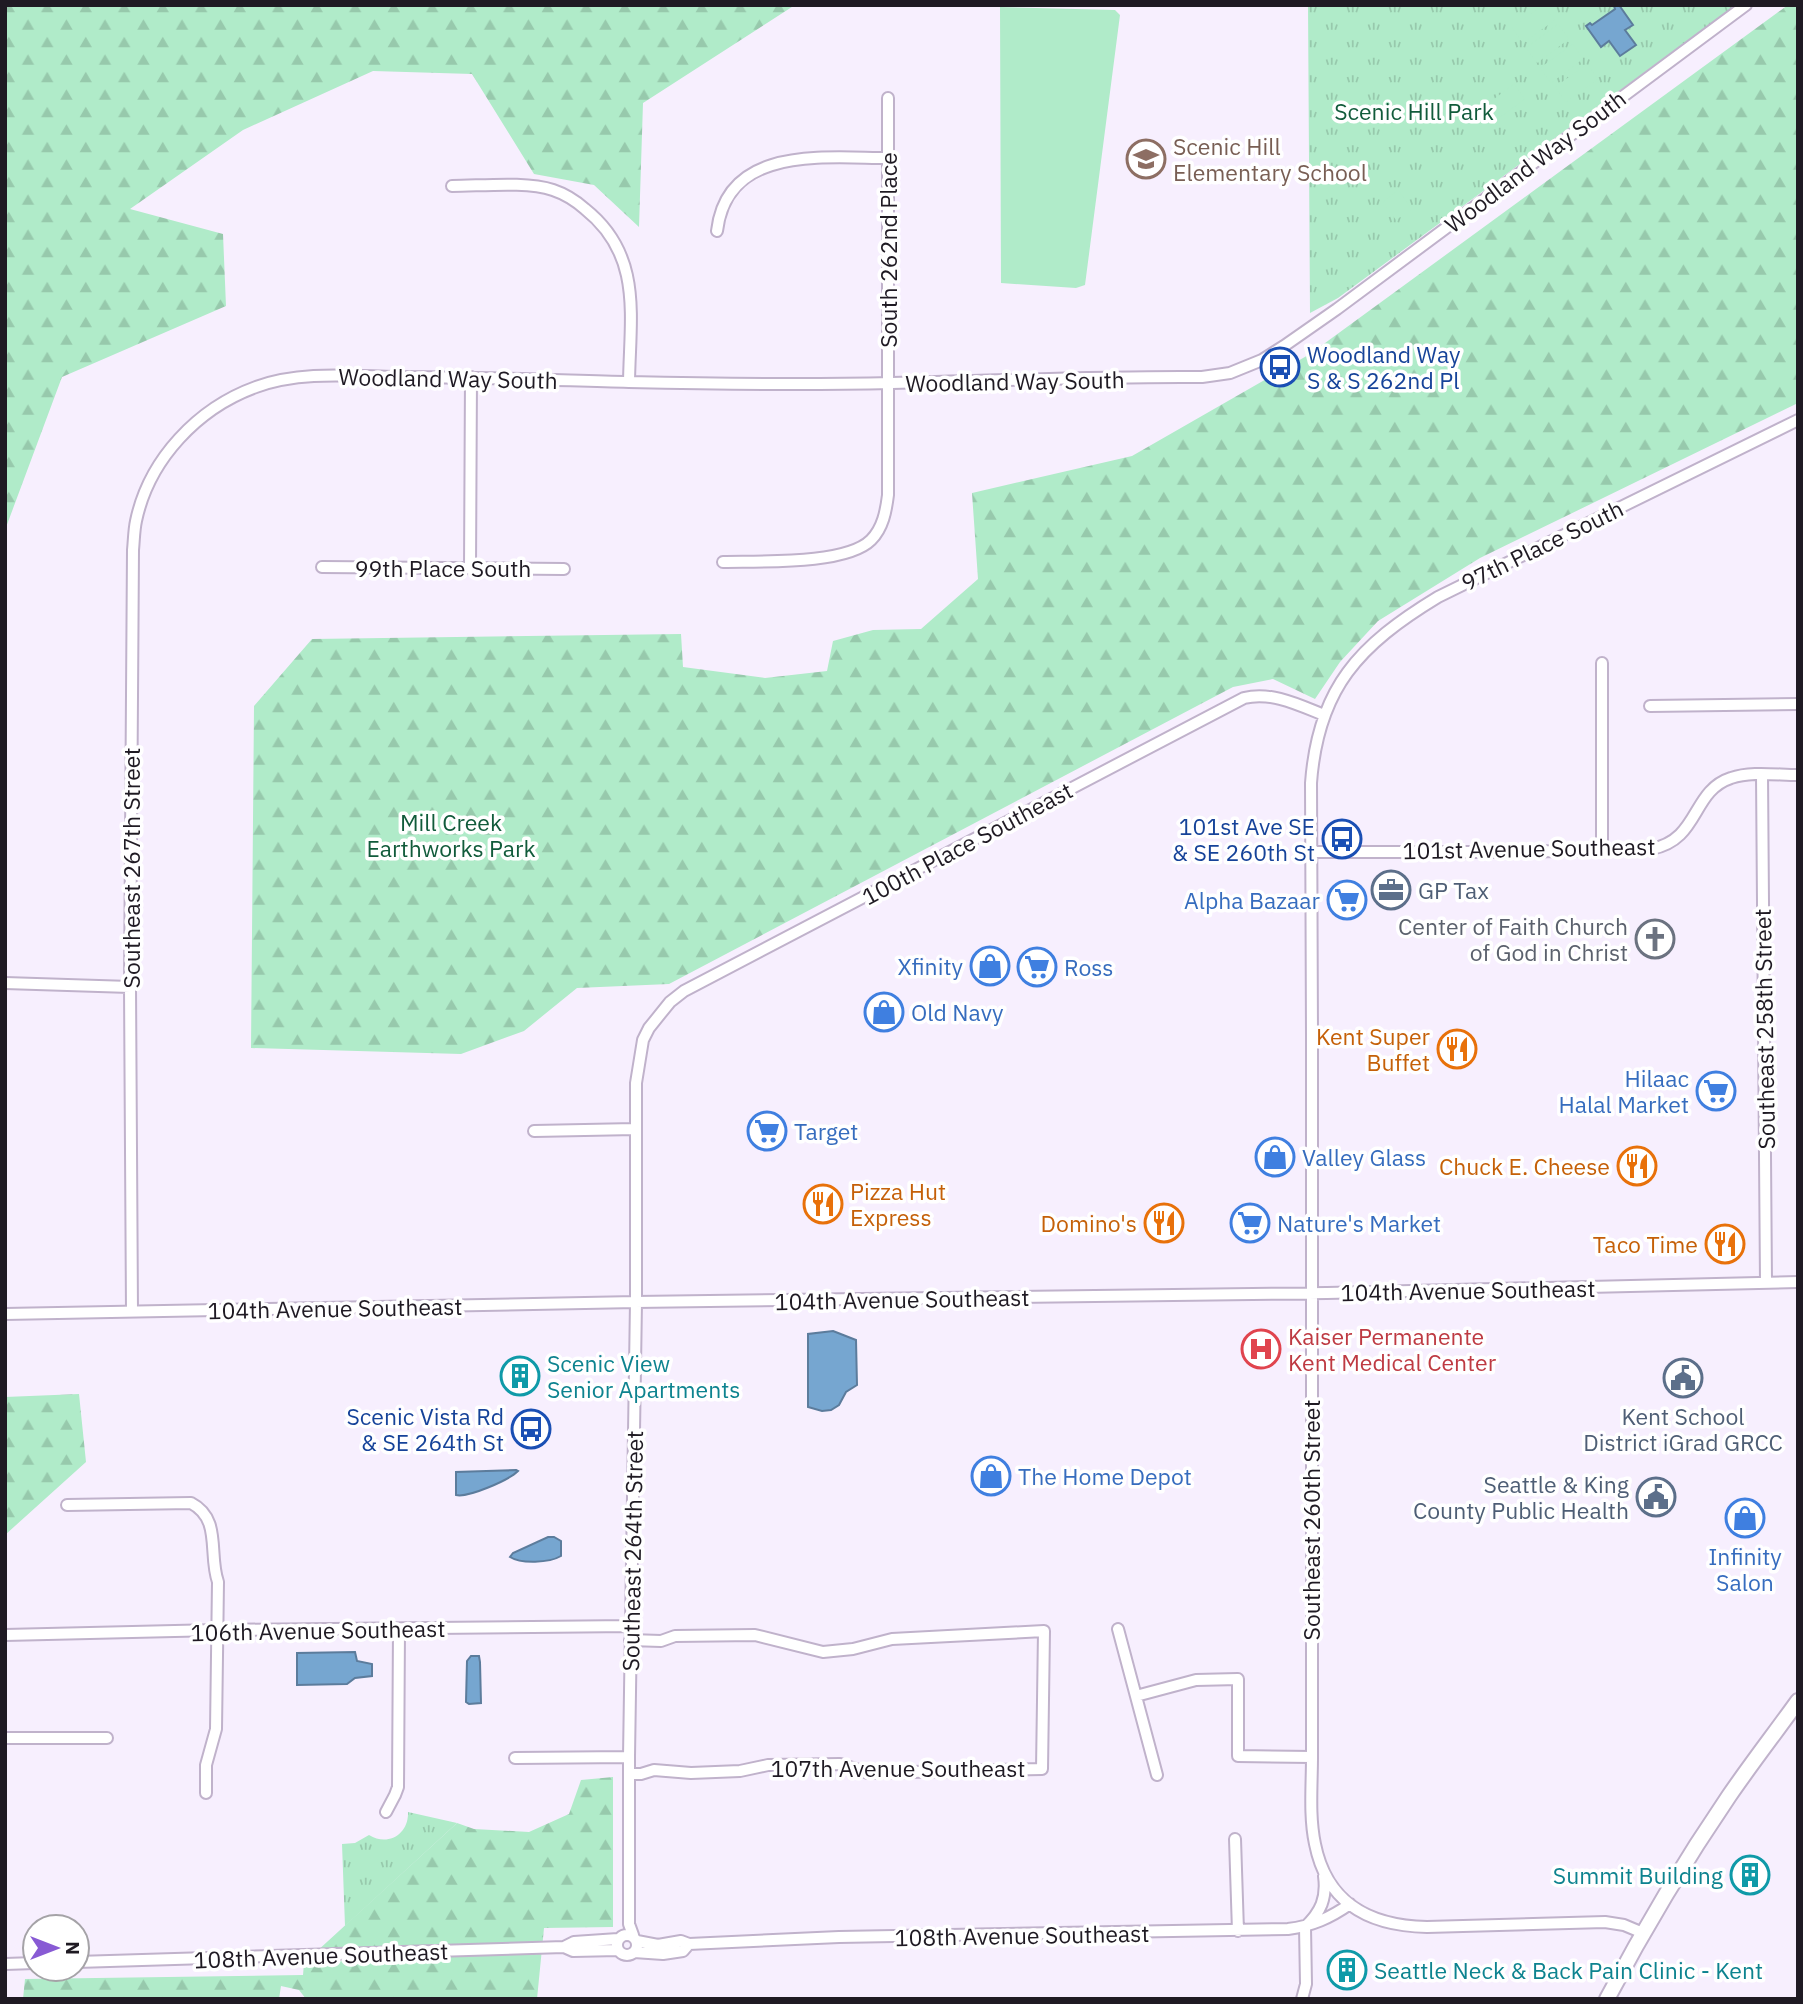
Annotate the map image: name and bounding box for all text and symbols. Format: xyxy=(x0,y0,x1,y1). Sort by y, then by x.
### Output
street label: Woodland Way South xyxy=(1438,83,1632,239)
park label: Scenic Hill Park xyxy=(1334,96,1494,126)
place label: Scenic Hill Elementary School xyxy=(1173,131,1367,187)
school or university icon: Scenic Hill Elementary School xyxy=(1125,138,1167,180)
street label: South 262nd Place xyxy=(873,152,903,348)
place label: Woodland Way S & S 262nd Pl xyxy=(1307,339,1461,395)
bus stop icon: Woodland Way S & S 262nd Pl xyxy=(1259,346,1301,388)
street label: Woodland Way South xyxy=(338,361,558,395)
street label: Woodland Way South xyxy=(905,364,1125,398)
street label: 97th Place South xyxy=(1456,493,1628,597)
street label: 99th Place South xyxy=(355,553,531,583)
street label: Southeast 267th Street xyxy=(116,748,146,988)
street label: 100th Place Southeast xyxy=(856,775,1078,911)
park label: Mill Creek Earthworks Park xyxy=(366,807,536,863)
place label: 101st Ave SE & SE 260th St xyxy=(1172,811,1315,867)
bus stop icon: 101st Ave SE & SE 260th St xyxy=(1321,818,1363,860)
street label: 101st Avenue Southeast xyxy=(1402,831,1656,865)
office icon: GP Tax xyxy=(1370,869,1412,911)
place label: GP Tax xyxy=(1418,875,1489,905)
supermarket icon: Alpha Bazaar xyxy=(1326,879,1368,921)
place label: Alpha Bazaar xyxy=(1184,885,1321,915)
street label: Southeast 258th Street xyxy=(1747,908,1781,1150)
place label: Center of Faith Church of God in Christ xyxy=(1398,911,1628,967)
church icon: Center of Faith Church of God in Christ xyxy=(1634,918,1676,960)
shop icon: Xfinity xyxy=(969,945,1011,987)
supermarket icon: Ross xyxy=(1016,946,1058,988)
place label: Xfinity xyxy=(897,951,964,981)
place label: Ross xyxy=(1064,952,1114,982)
shop icon: Old Navy xyxy=(863,991,905,1033)
place label: Old Navy xyxy=(911,997,1004,1027)
place label: Kent Super Buffet xyxy=(1316,1021,1431,1077)
restaurant icon: Kent Super Buffet xyxy=(1436,1028,1478,1070)
place label: Hilaac Halal Market xyxy=(1558,1063,1689,1119)
supermarket icon: Hilaac Halal Market xyxy=(1695,1070,1737,1112)
supermarket icon: Target xyxy=(746,1110,788,1152)
place label: Target xyxy=(794,1116,858,1146)
shop icon: Valley Glass xyxy=(1254,1136,1296,1178)
place label: Valley Glass xyxy=(1302,1142,1426,1172)
restaurant icon: Chuck E. Cheese xyxy=(1616,1145,1658,1187)
place label: Chuck E. Cheese xyxy=(1439,1151,1610,1181)
place label: Pizza Hut Express xyxy=(850,1176,946,1232)
restaurant icon: Pizza Hut Express xyxy=(802,1183,844,1225)
restaurant icon: Domino's xyxy=(1143,1202,1185,1244)
supermarket icon: Nature's Market xyxy=(1229,1202,1271,1244)
place label: Domino's xyxy=(1041,1208,1137,1238)
place label: Nature's Market xyxy=(1277,1208,1441,1238)
restaurant icon: Taco Time xyxy=(1704,1223,1746,1265)
place label: Taco Time xyxy=(1593,1229,1698,1259)
street label: 104th Avenue Southeast xyxy=(1340,1273,1596,1307)
street label: 104th Avenue Southeast xyxy=(774,1282,1030,1316)
street label: 104th Avenue Southeast xyxy=(207,1291,463,1325)
place label: Kaiser Permanente Kent Medical Center xyxy=(1288,1321,1497,1377)
hospital icon: Kaiser Permanente Kent Medical Center xyxy=(1240,1328,1282,1370)
place label: Scenic View Senior Apartments xyxy=(547,1348,741,1404)
building icon: Scenic View Senior Apartments xyxy=(499,1355,541,1397)
public building icon: Kent School District iGrad GRCC xyxy=(1662,1357,1704,1399)
street label: Southeast 260th Street xyxy=(1296,1400,1326,1640)
place label: Scenic Vista Rd & SE 264th St xyxy=(346,1401,504,1457)
place label: Kent School District iGrad GRCC xyxy=(1583,1401,1783,1457)
bus stop icon: Scenic Vista Rd & SE 264th St xyxy=(510,1408,552,1450)
street label: Southeast 264th Street xyxy=(615,1430,649,1672)
shop icon: The Home Depot xyxy=(970,1455,1012,1497)
place label: The Home Depot xyxy=(1018,1461,1192,1491)
place label: Seattle & King County Public Health xyxy=(1413,1469,1629,1525)
public building icon: Seattle & King County Public Health xyxy=(1635,1476,1677,1518)
shop icon: Infinity Salon xyxy=(1724,1497,1766,1539)
place label: Infinity Salon xyxy=(1708,1541,1782,1597)
street label: 106th Avenue Southeast xyxy=(190,1613,446,1647)
street label: 107th Avenue Southeast xyxy=(771,1753,1025,1783)
building icon: Summit Building xyxy=(1729,1854,1771,1896)
place label: Summit Building xyxy=(1553,1860,1723,1890)
north arrow xyxy=(21,1913,91,1983)
street label: 108th Avenue Southeast xyxy=(894,1918,1150,1952)
street label: 108th Avenue Southeast xyxy=(193,1936,449,1974)
text: N xyxy=(61,1941,85,1955)
building icon: Seattle Neck & Back Pain Clinic - Kent xyxy=(1326,1949,1368,1991)
place label: Seattle Neck & Back Pain Clinic - Kent xyxy=(1374,1955,1763,1985)

